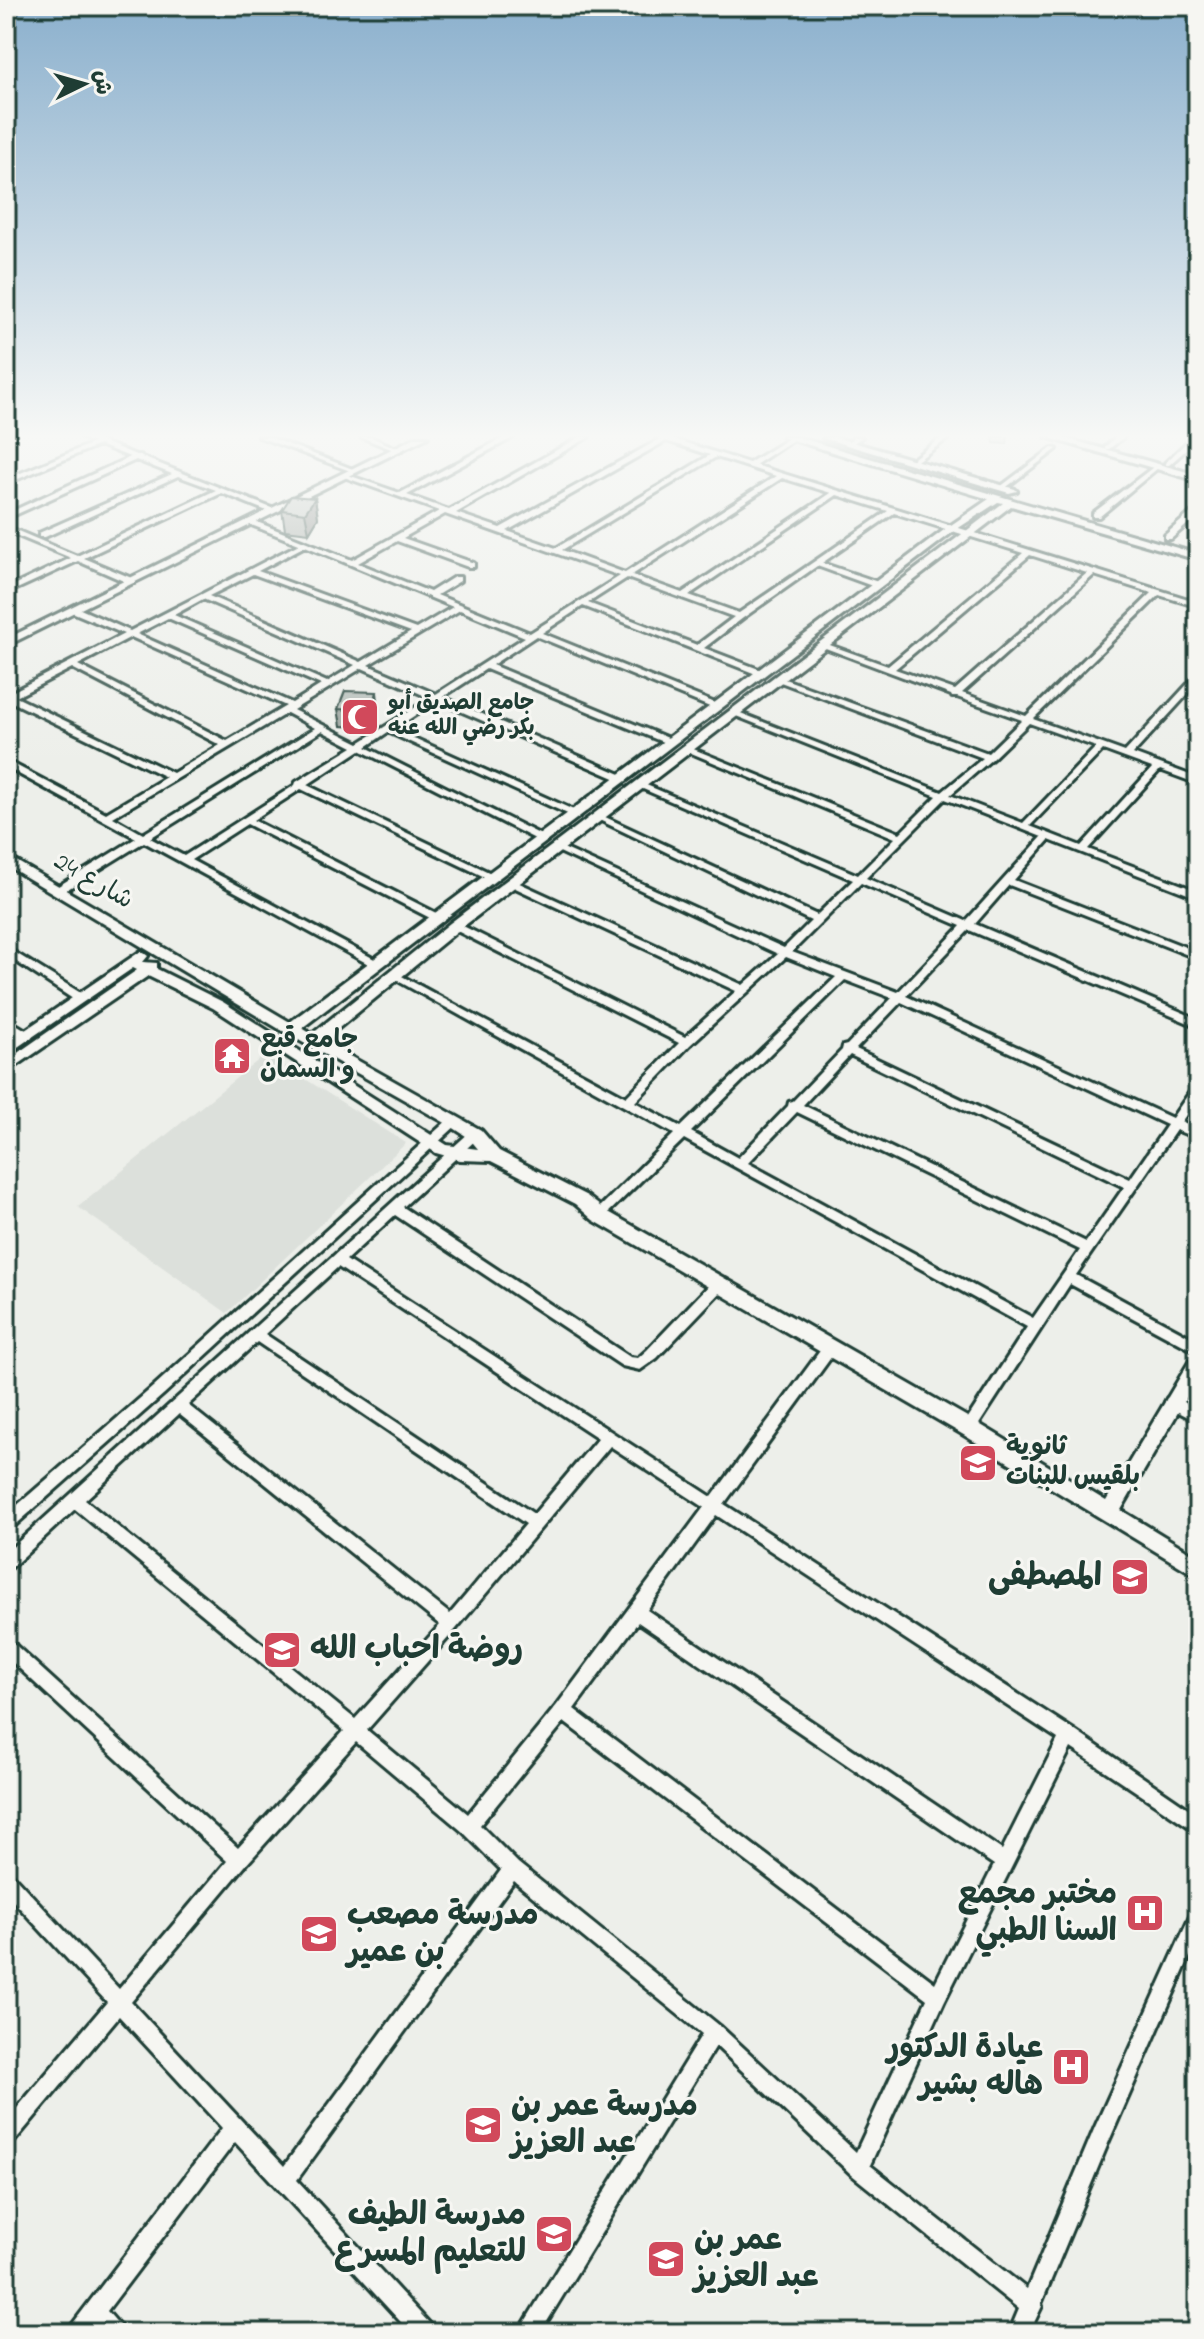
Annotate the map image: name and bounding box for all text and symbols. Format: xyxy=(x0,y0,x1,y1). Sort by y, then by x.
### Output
north arrow xyxy=(44,44,124,124)
text: ش xyxy=(84,69,118,96)
place label: جامع الصديق أبو بكر رضي الله عنه xyxy=(386,688,535,746)
mosque icon: جامع الصديق أبو بكر رضي الله عنه xyxy=(339,696,381,738)
street label: شارع 24 xyxy=(46,844,140,920)
place label: جامع قبع و السمان xyxy=(260,1022,358,1090)
temple icon: جامع قبع و السمان xyxy=(211,1035,253,1077)
place label: ثانوية بلقيس للبنات xyxy=(1006,1429,1140,1497)
school or university icon: ثانوية بلقيس للبنات xyxy=(957,1442,999,1484)
place label: المصطفى xyxy=(988,1554,1102,1601)
school or university icon: المصطفى xyxy=(1109,1556,1151,1598)
place label: روضة احباب الله xyxy=(310,1627,523,1674)
school or university icon: روضة احباب الله xyxy=(261,1629,303,1671)
place label: مختبر مجمع السنا الطبي xyxy=(957,1872,1117,1958)
hospital icon: مختبر مجمع السنا الطبي xyxy=(1124,1892,1166,1934)
place label: مدرسة مصعب بن عمير xyxy=(344,1893,539,1977)
school or university icon: مدرسة مصعب بن عمير xyxy=(298,1913,340,1955)
place label: عيادة الدكتور هاله بشير xyxy=(884,2026,1043,2110)
hospital icon: عيادة الدكتور هاله بشير xyxy=(1050,2046,1092,2088)
place label: مدرسة عمر بن عبد العزيز xyxy=(508,2084,698,2168)
school or university icon: مدرسة عمر بن عبد العزيز xyxy=(462,2104,504,2146)
place label: مدرسة الطيف للتعليم المسرع xyxy=(334,2193,526,2277)
school or university icon: مدرسة الطيف للتعليم المسرع xyxy=(533,2213,575,2255)
place label: عمر بن عبد العزيز xyxy=(691,2218,819,2302)
school or university icon: عمر بن عبد العزيز xyxy=(645,2238,687,2280)

